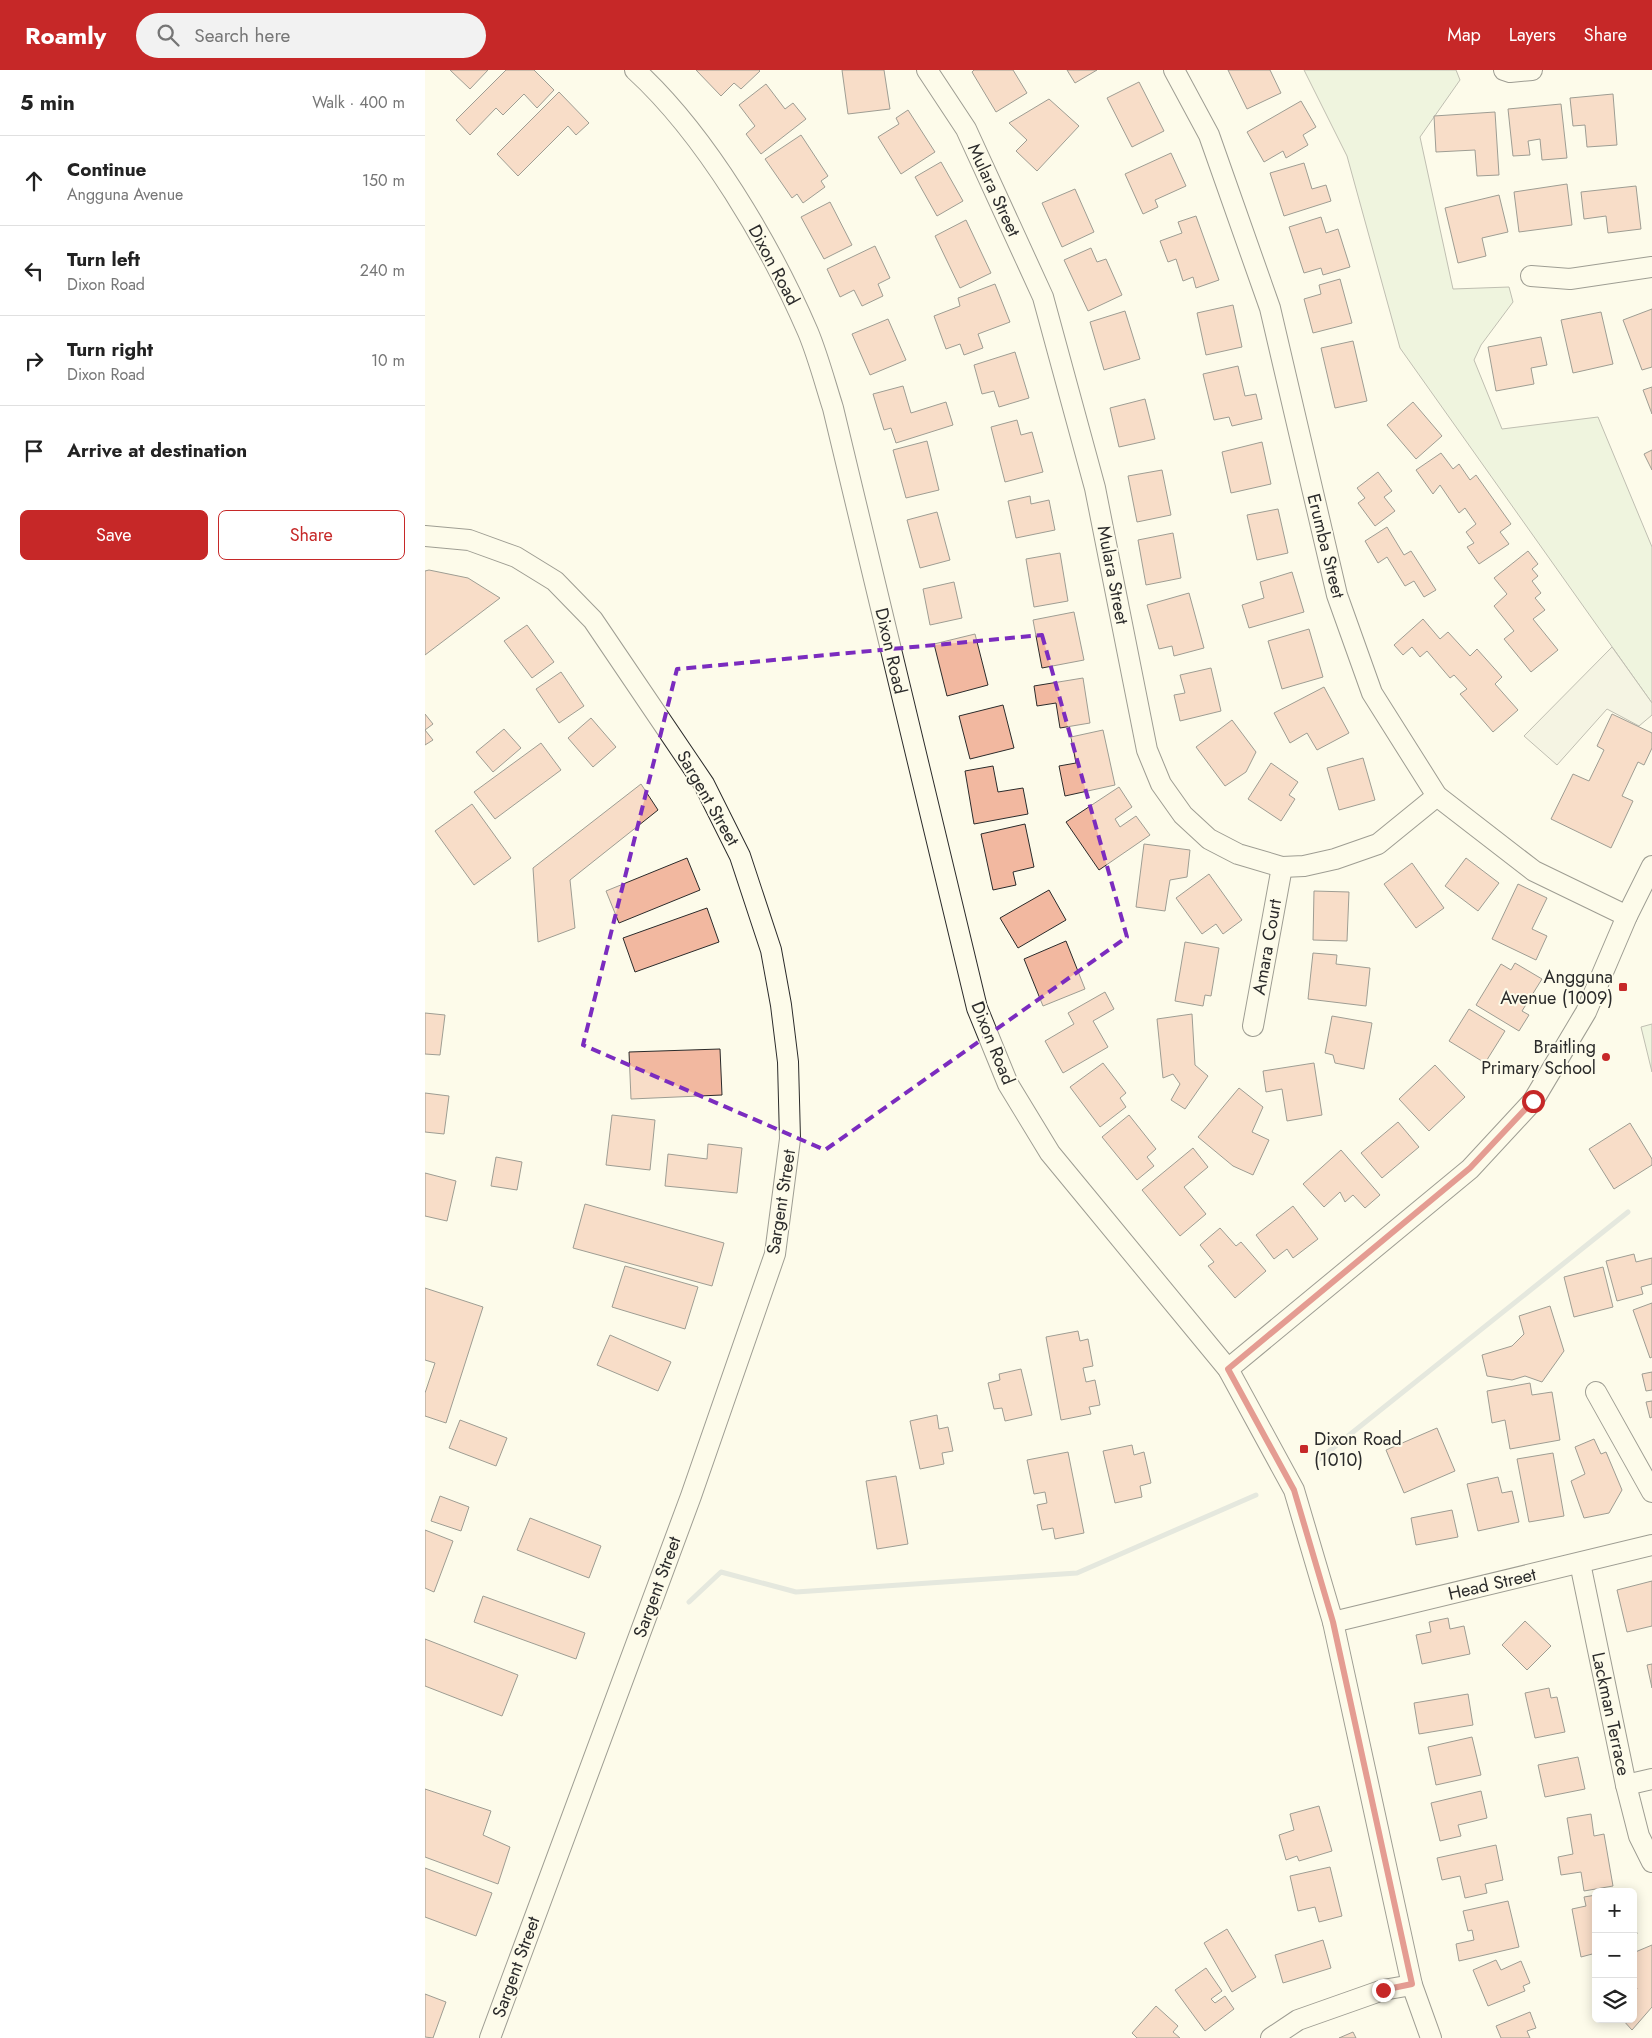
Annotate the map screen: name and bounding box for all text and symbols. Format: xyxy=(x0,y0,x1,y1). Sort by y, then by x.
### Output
search box xyxy=(136,13,486,58)
text: Roamly xyxy=(25,18,106,53)
icon: search xyxy=(154,21,182,49)
text: Search here xyxy=(194,22,290,49)
text: Map xyxy=(1447,22,1481,48)
text: Layers xyxy=(1509,22,1556,48)
text: Share xyxy=(1584,22,1627,48)
text: 5 min xyxy=(20,88,75,118)
text: Walk · 400 m xyxy=(312,91,405,114)
street label: Mulara Street xyxy=(961,139,1027,241)
text: Continue xyxy=(67,156,146,183)
icon: ahead xyxy=(20,167,48,195)
text: 150 m xyxy=(362,169,405,192)
text: Angguna Avenue xyxy=(67,183,183,206)
street label: Dixon Road xyxy=(742,220,806,310)
text: Turn left xyxy=(67,246,140,273)
icon: left xyxy=(20,257,48,285)
text: 240 m xyxy=(360,259,405,282)
text: Dixon Road xyxy=(67,273,145,296)
text: Turn right xyxy=(67,336,153,363)
icon: right xyxy=(20,347,48,375)
text: 10 m xyxy=(371,349,405,372)
text: Dixon Road xyxy=(67,363,145,386)
icon: arrive xyxy=(20,437,48,465)
text: Arrive at destination xyxy=(67,437,247,464)
street label: Erumba Street xyxy=(1300,491,1352,602)
button: Save xyxy=(20,510,208,560)
button: Share xyxy=(218,510,405,560)
street label: Mulara Street xyxy=(1091,523,1135,627)
street label: Dixon Road xyxy=(868,605,914,697)
street label: Sargent Street xyxy=(670,746,746,851)
street label: Amara Court xyxy=(1246,896,1288,997)
place label: Angguna Avenue (1009) xyxy=(1500,964,1613,1011)
marker: Angguna Avenue (1009) xyxy=(1617,981,1629,993)
street label: Dixon Road xyxy=(965,997,1021,1089)
place label: Braitling Primary School xyxy=(1481,1034,1596,1081)
marker: Braitling Primary School xyxy=(1600,1051,1612,1063)
route start xyxy=(1522,1090,1545,1113)
street label: Sargent Street xyxy=(760,1147,802,1256)
place label: Dixon Road (1010) xyxy=(1314,1426,1402,1473)
marker: Dixon Road (1010) xyxy=(1298,1443,1310,1455)
street label: Sargent Street xyxy=(627,1532,688,1641)
street label: Head Street xyxy=(1446,1561,1539,1607)
street label: Lackman Terrace xyxy=(1585,1650,1637,1778)
map controls xyxy=(1592,1888,1637,2023)
button: + xyxy=(1592,1888,1637,1933)
street label: Sargent Street xyxy=(486,1912,547,2021)
button: − xyxy=(1592,1933,1637,1978)
button: layers xyxy=(1592,1978,1637,2023)
route end xyxy=(1372,1979,1395,2002)

